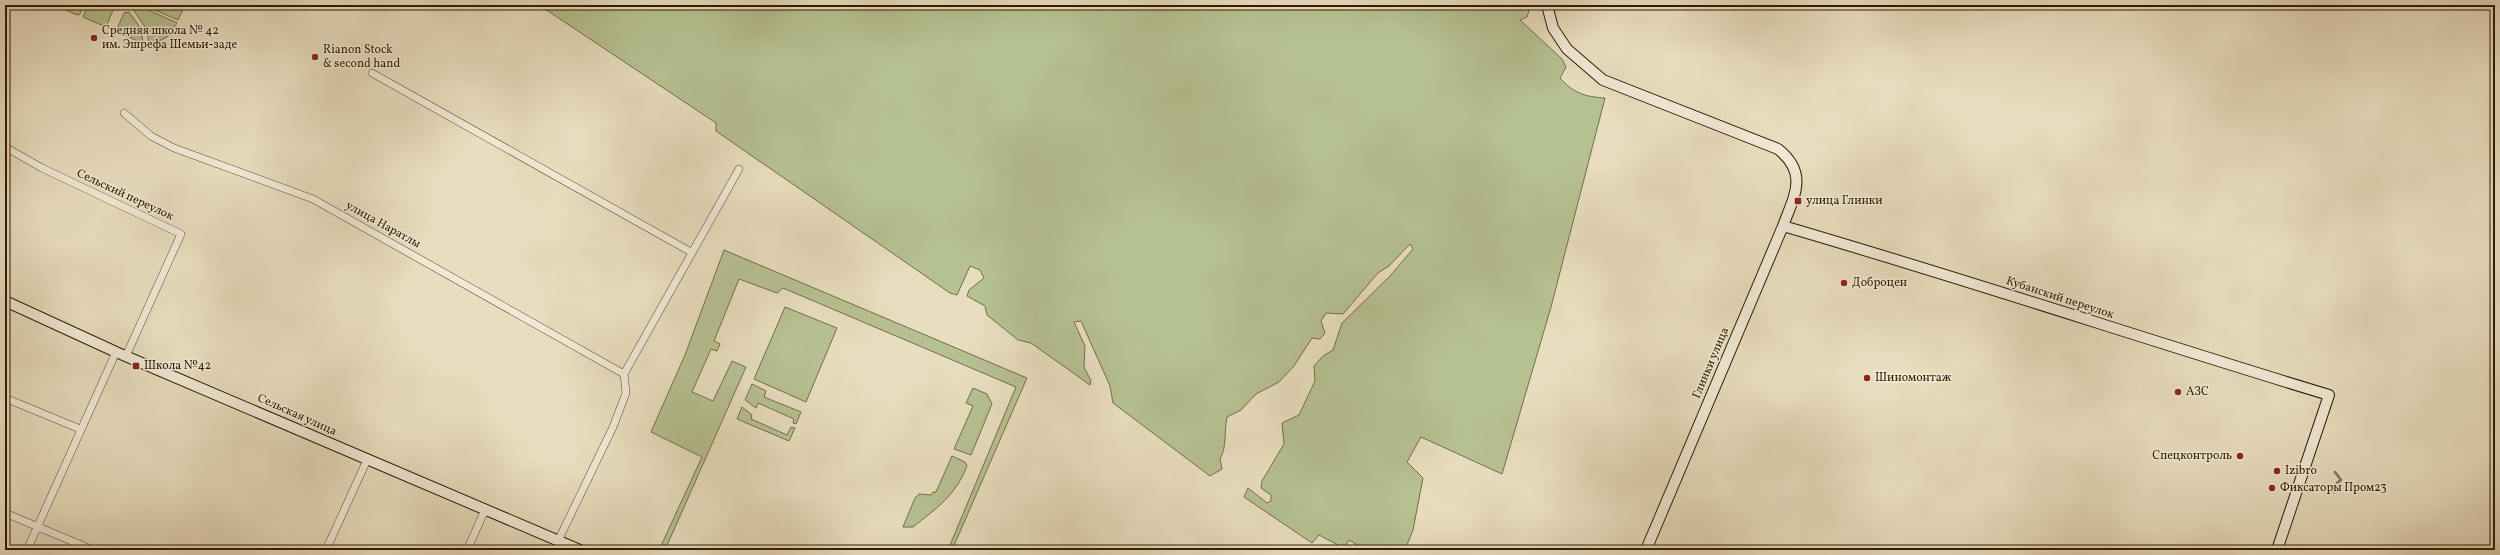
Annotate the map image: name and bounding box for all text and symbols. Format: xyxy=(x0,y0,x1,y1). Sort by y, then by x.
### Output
place label: Средняя школа № 42 им. Эшрефа Шемьи-заде xyxy=(102,23,238,53)
marker: Средняя школа № 42 им. Эшрефа Шемьи-заде xyxy=(89,33,99,43)
place label: Rianon Stock & second hand xyxy=(323,42,401,72)
marker: Rianon Stock & second hand xyxy=(310,52,320,62)
street label: Сельский переулок xyxy=(74,166,177,225)
place label: улица Глинки xyxy=(1806,193,1882,209)
marker: улица Глинки xyxy=(1793,196,1803,206)
street label: улица Наратлы xyxy=(342,198,424,253)
street label: Кубанский переулок xyxy=(2004,273,2117,323)
place label: Доброцен xyxy=(1852,275,1907,291)
marker: Доброцен xyxy=(1839,278,1849,288)
street label: Глинки улица xyxy=(1689,325,1733,401)
place label: Школа №42 xyxy=(144,358,211,374)
marker: Школа №42 xyxy=(131,361,141,371)
place label: Шиномонтаж xyxy=(1875,370,1952,386)
marker: Шиномонтаж xyxy=(1862,373,1872,383)
place label: АЗС xyxy=(2186,384,2209,400)
marker: АЗС xyxy=(2173,387,2183,397)
street label: Сельская улица xyxy=(255,390,339,440)
place label: Спецконтроль xyxy=(2152,448,2232,464)
marker: Спецконтроль xyxy=(2235,451,2245,461)
place label: Izibro xyxy=(2285,463,2317,479)
marker: Izibro xyxy=(2272,466,2282,476)
place label: Фиксаторы Пром23 xyxy=(2280,480,2387,496)
marker: Фиксаторы Пром23 xyxy=(2267,483,2277,493)

